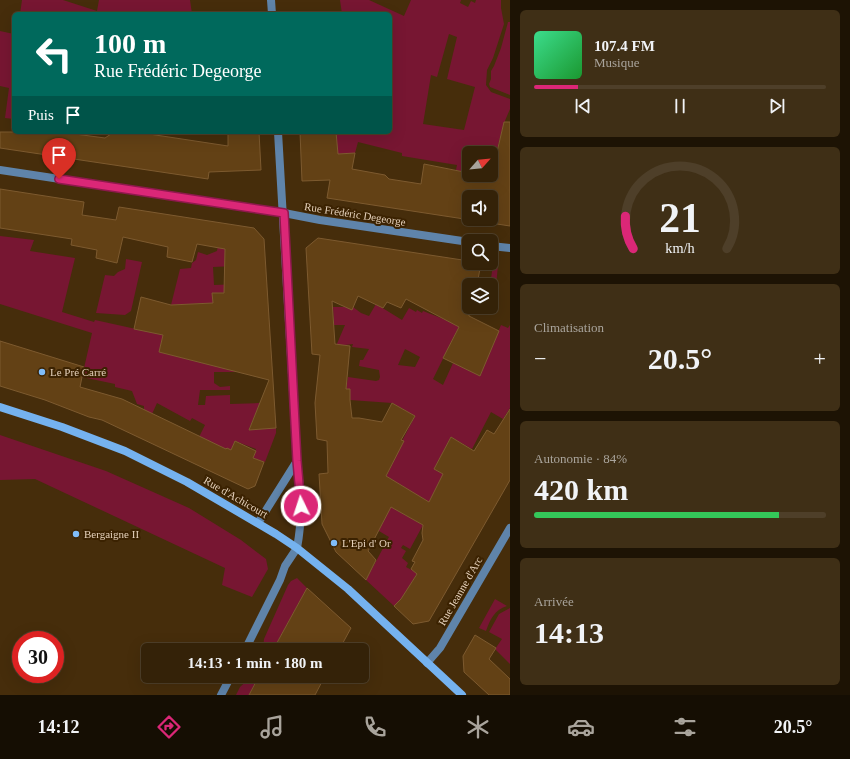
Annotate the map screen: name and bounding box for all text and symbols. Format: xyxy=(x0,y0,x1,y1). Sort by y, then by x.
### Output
icon: left xyxy=(28,28,80,80)
text: 100 m xyxy=(94,28,166,59)
text: 107.4 FM xyxy=(594,38,655,54)
text: Musique xyxy=(594,55,640,70)
text: Rue Frédéric Degeorge xyxy=(94,61,262,81)
icon: previous xyxy=(572,95,594,117)
icon: pause xyxy=(669,95,691,117)
icon: next xyxy=(766,95,788,117)
icon: arrive xyxy=(62,104,84,126)
text: Puis xyxy=(28,107,54,123)
pin xyxy=(42,138,76,179)
icon: arrive xyxy=(48,144,70,166)
north arrow xyxy=(462,146,498,182)
map controls xyxy=(462,146,498,314)
button: sound xyxy=(462,190,498,226)
text: 21 xyxy=(659,194,701,240)
street label: Rue Frédéric Degeorge xyxy=(303,200,407,228)
button: search xyxy=(462,234,498,270)
text: km/h xyxy=(665,239,695,255)
button: layers xyxy=(462,278,498,314)
text: Climatisation xyxy=(534,320,604,335)
text: 20.5° xyxy=(648,342,712,375)
text: − xyxy=(534,346,546,371)
text: + xyxy=(814,346,826,371)
place label: Le Pré Carré xyxy=(50,366,106,378)
marker: Le Pré Carré xyxy=(37,367,47,377)
text: Autonomie · 84% xyxy=(534,451,627,466)
text: 420 km xyxy=(534,473,628,506)
street label: Rue d'Achicourt xyxy=(202,474,270,520)
position arrow xyxy=(280,485,322,527)
place label: Bergaigne II xyxy=(84,528,139,540)
marker: Bergaigne II xyxy=(71,529,81,539)
place label: L'Epi d' Or xyxy=(342,537,391,549)
marker: L'Epi d' Or xyxy=(329,538,339,548)
street label: Rue Jeanne d'Arc xyxy=(436,555,485,627)
text: Arrivée xyxy=(534,594,574,609)
text: 14:13 xyxy=(534,616,604,649)
speed limit sign: 30 xyxy=(12,631,64,683)
text: 14:13 · 1 min · 180 m xyxy=(188,655,323,671)
icon: directions xyxy=(155,713,183,741)
icon: music xyxy=(258,713,286,741)
icon: phone xyxy=(361,713,389,741)
icon: climate xyxy=(464,713,492,741)
icon: car xyxy=(567,713,595,741)
icon: filters xyxy=(671,713,699,741)
text: 14:12 xyxy=(38,717,80,737)
text: 20.5° xyxy=(774,717,812,737)

